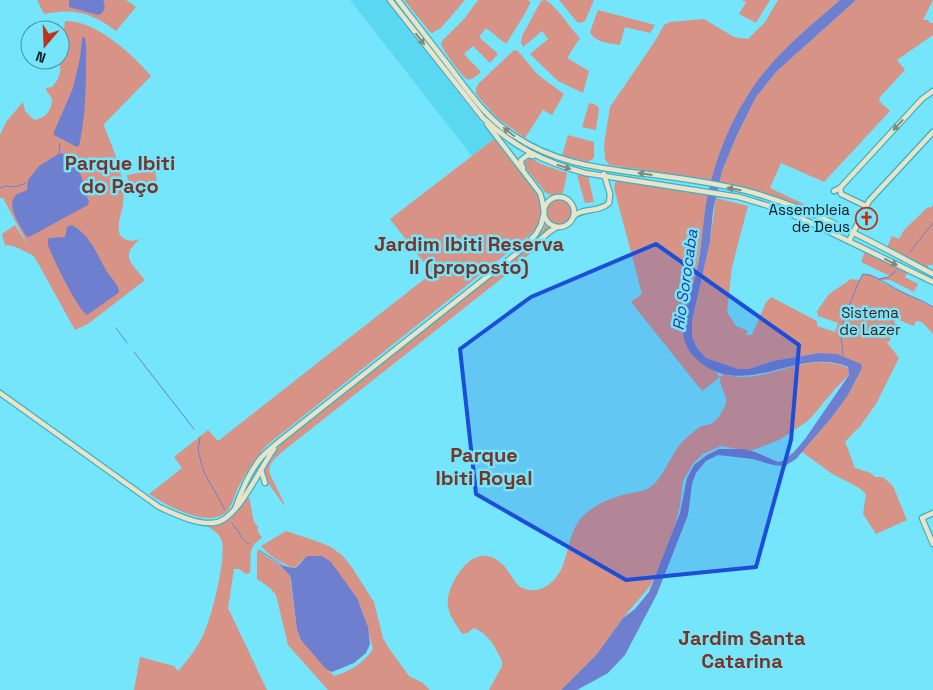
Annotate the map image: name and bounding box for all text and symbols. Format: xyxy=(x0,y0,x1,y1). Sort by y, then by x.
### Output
north arrow xyxy=(20,20,70,70)
one-way arrow xyxy=(414,32,425,45)
text: N xyxy=(33,47,48,67)
one-way arrow xyxy=(892,118,904,130)
one-way arrow xyxy=(503,126,516,137)
district label: Parque Ibiti do Paço xyxy=(65,150,175,199)
one-way arrow xyxy=(557,164,572,172)
one-way arrow xyxy=(637,170,653,178)
one-way arrow xyxy=(725,184,741,192)
place label: Assembleia de Deus xyxy=(768,200,850,236)
church icon: Assembleia de Deus xyxy=(854,206,878,230)
water label: Rio Sorocaba xyxy=(668,227,703,332)
district label: Jardim Ibiti Reserva II (proposto) xyxy=(374,231,565,280)
one-way arrow xyxy=(883,258,898,266)
park label: Sistema de Lazer xyxy=(839,303,901,339)
district label: Parque Ibiti Royal xyxy=(436,442,532,491)
district label: Jardim Santa Catarina xyxy=(678,625,806,674)

